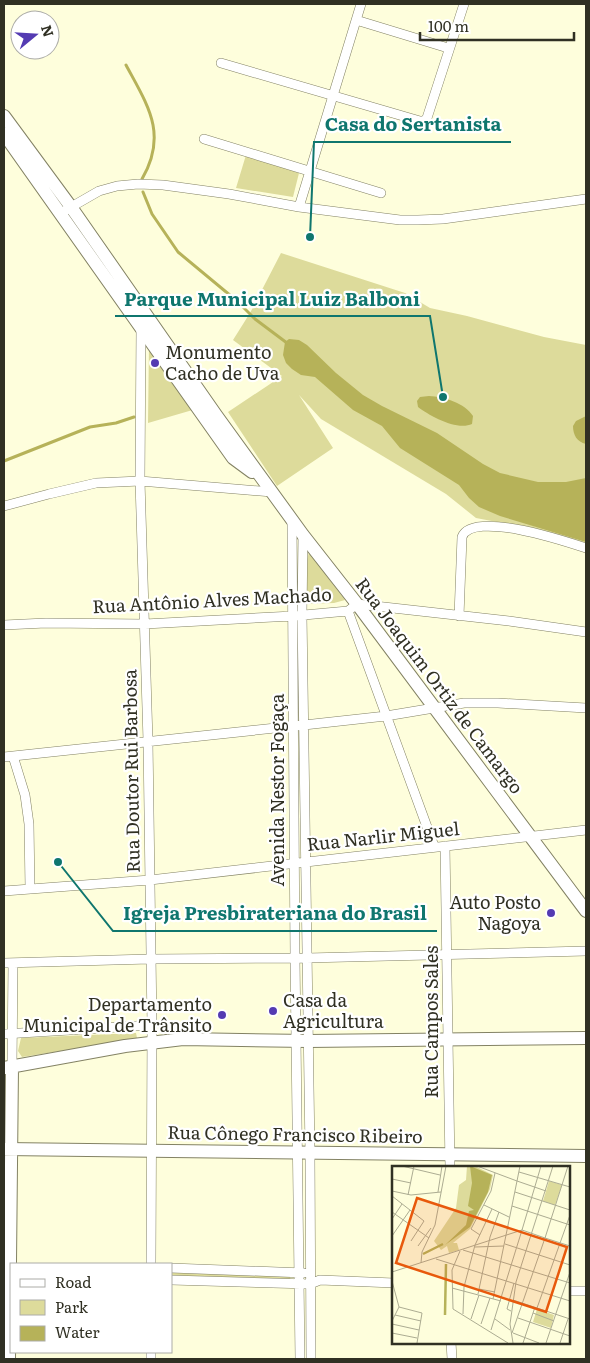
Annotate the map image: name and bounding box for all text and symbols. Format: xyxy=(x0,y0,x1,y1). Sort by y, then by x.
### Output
north arrow xyxy=(10,10,60,60)
scale bar xyxy=(420,10,574,42)
text: 100 m xyxy=(428,14,469,37)
text: N xyxy=(37,22,60,40)
callout: Casa do Sertanista xyxy=(314,108,511,142)
text: Casa do Sertanista xyxy=(325,109,501,137)
callout: Parque Municipal Luiz Balboni xyxy=(115,282,430,316)
text: Parque Municipal Luiz Balboni xyxy=(124,284,420,312)
place label: Monumento Cacho de Uva xyxy=(165,338,280,386)
marker: Monumento Cacho de Uva xyxy=(149,357,161,369)
street label: Rua Joaquim Ortiz de Camargo xyxy=(350,571,531,799)
street label: Rua Antônio Alves Machado xyxy=(92,580,332,619)
street label: Rua Doutor Rui Barbosa xyxy=(115,669,146,873)
street label: Avenida Nestor Fogaça xyxy=(263,693,290,887)
street label: Rua Narlir Miguel xyxy=(305,814,460,857)
place label: Auto Posto Nagoya xyxy=(449,888,541,936)
callout: Igreja Presbirateriana do Brasil xyxy=(113,897,437,931)
text: Igreja Presbirateriana do Brasil xyxy=(123,898,427,926)
marker: Auto Posto Nagoya xyxy=(545,907,557,919)
street label: Rua Campos Sales xyxy=(417,946,444,1098)
place label: Casa da Agricultura xyxy=(283,986,384,1034)
place label: Departamento Municipal de Trânsito xyxy=(22,990,212,1038)
marker: Casa da Agricultura xyxy=(267,1005,279,1017)
marker: Departamento Municipal de Trânsito xyxy=(216,1009,228,1021)
street label: Rua Cônego Francisco Ribeiro xyxy=(167,1118,423,1149)
inset map xyxy=(392,1166,570,1343)
legend xyxy=(10,1263,172,1353)
text: Road xyxy=(55,1270,91,1293)
text: Park xyxy=(55,1295,89,1318)
text: Water xyxy=(55,1320,100,1343)

